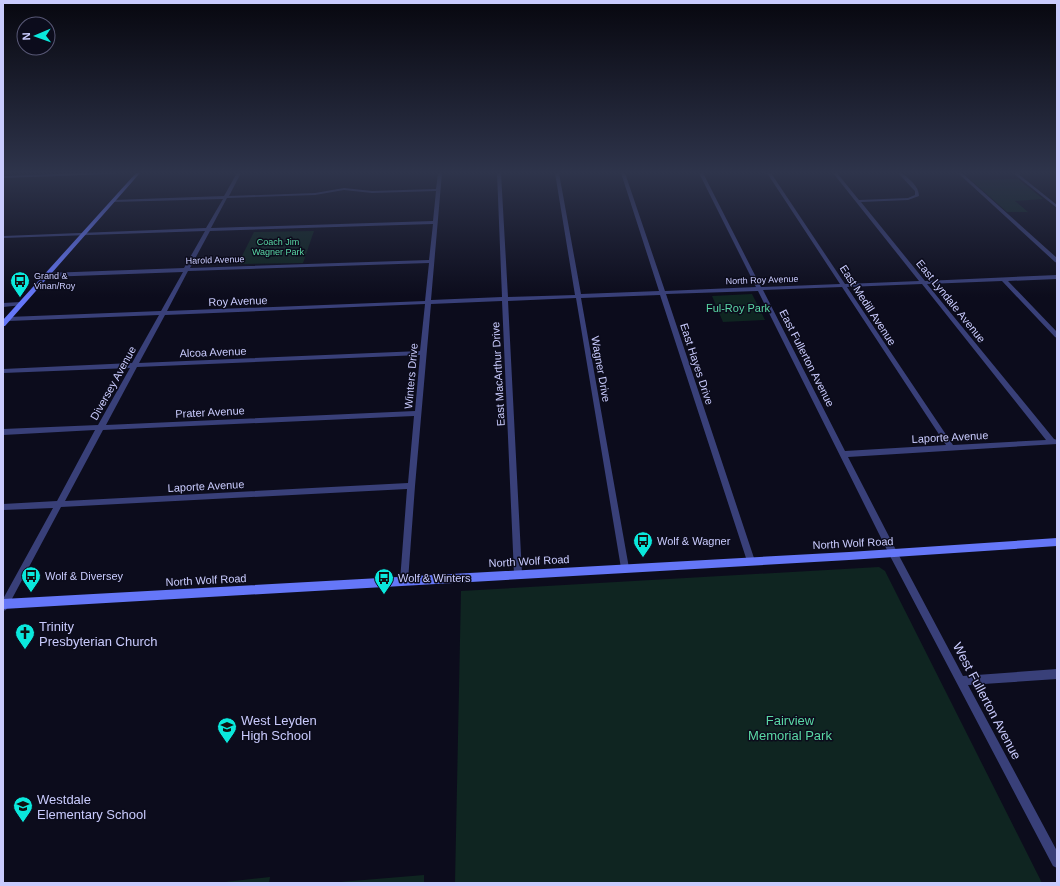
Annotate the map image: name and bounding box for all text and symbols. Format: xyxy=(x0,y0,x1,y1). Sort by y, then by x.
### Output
north arrow xyxy=(16,16,56,56)
text: N xyxy=(20,32,32,41)
park label: Coach Jim Wagner Park xyxy=(252,237,305,257)
street label: Harold Avenue xyxy=(185,254,245,266)
street label: East Lyndale Avenue xyxy=(914,257,988,345)
street label: East Medill Avenue xyxy=(838,263,898,347)
bus stop icon: Grand & Vinan/Roy xyxy=(9,270,31,298)
place label: Grand & Vinan/Roy xyxy=(34,271,76,291)
street label: North Roy Avenue xyxy=(725,274,799,286)
street label: Roy Avenue xyxy=(208,294,268,308)
park label: Ful-Roy Park xyxy=(706,302,771,314)
street label: East Fullerton Avenue xyxy=(777,307,837,409)
street label: East MacArthur Drive xyxy=(489,321,507,427)
street label: East Hayes Drive xyxy=(678,322,716,406)
street label: Wagner Drive xyxy=(589,335,613,403)
street label: Winters Drive xyxy=(402,343,420,409)
street label: Diversey Avenue xyxy=(88,344,138,422)
street label: Alcoa Avenue xyxy=(179,345,247,359)
street label: Prater Avenue xyxy=(175,404,245,420)
street label: Laporte Avenue xyxy=(911,429,989,445)
street label: Laporte Avenue xyxy=(167,478,245,494)
bus stop icon: Wolf & Wagner xyxy=(632,530,654,558)
place label: Wolf & Wagner xyxy=(657,535,731,547)
street label: North Wolf Road xyxy=(812,535,894,551)
street label: North Wolf Road xyxy=(488,553,570,569)
bus stop icon: Wolf & Diversey xyxy=(20,565,42,593)
bus stop icon: Wolf & Winters xyxy=(373,567,395,595)
place label: Wolf & Diversey xyxy=(45,570,124,582)
street label: North Wolf Road xyxy=(165,572,247,588)
place label: Wolf & Winters xyxy=(398,572,471,584)
place label: Trinity Presbyterian Church xyxy=(39,619,158,649)
church icon: Trinity Presbyterian Church xyxy=(14,622,36,650)
street label: West Fullerton Avenue xyxy=(950,640,1024,762)
place label: West Leyden High School xyxy=(241,713,317,743)
park label: Fairview Memorial Park xyxy=(748,713,832,743)
school or university icon: West Leyden High School xyxy=(216,716,238,744)
place label: Westdale Elementary School xyxy=(37,792,146,822)
school or university icon: Westdale Elementary School xyxy=(12,795,34,823)

